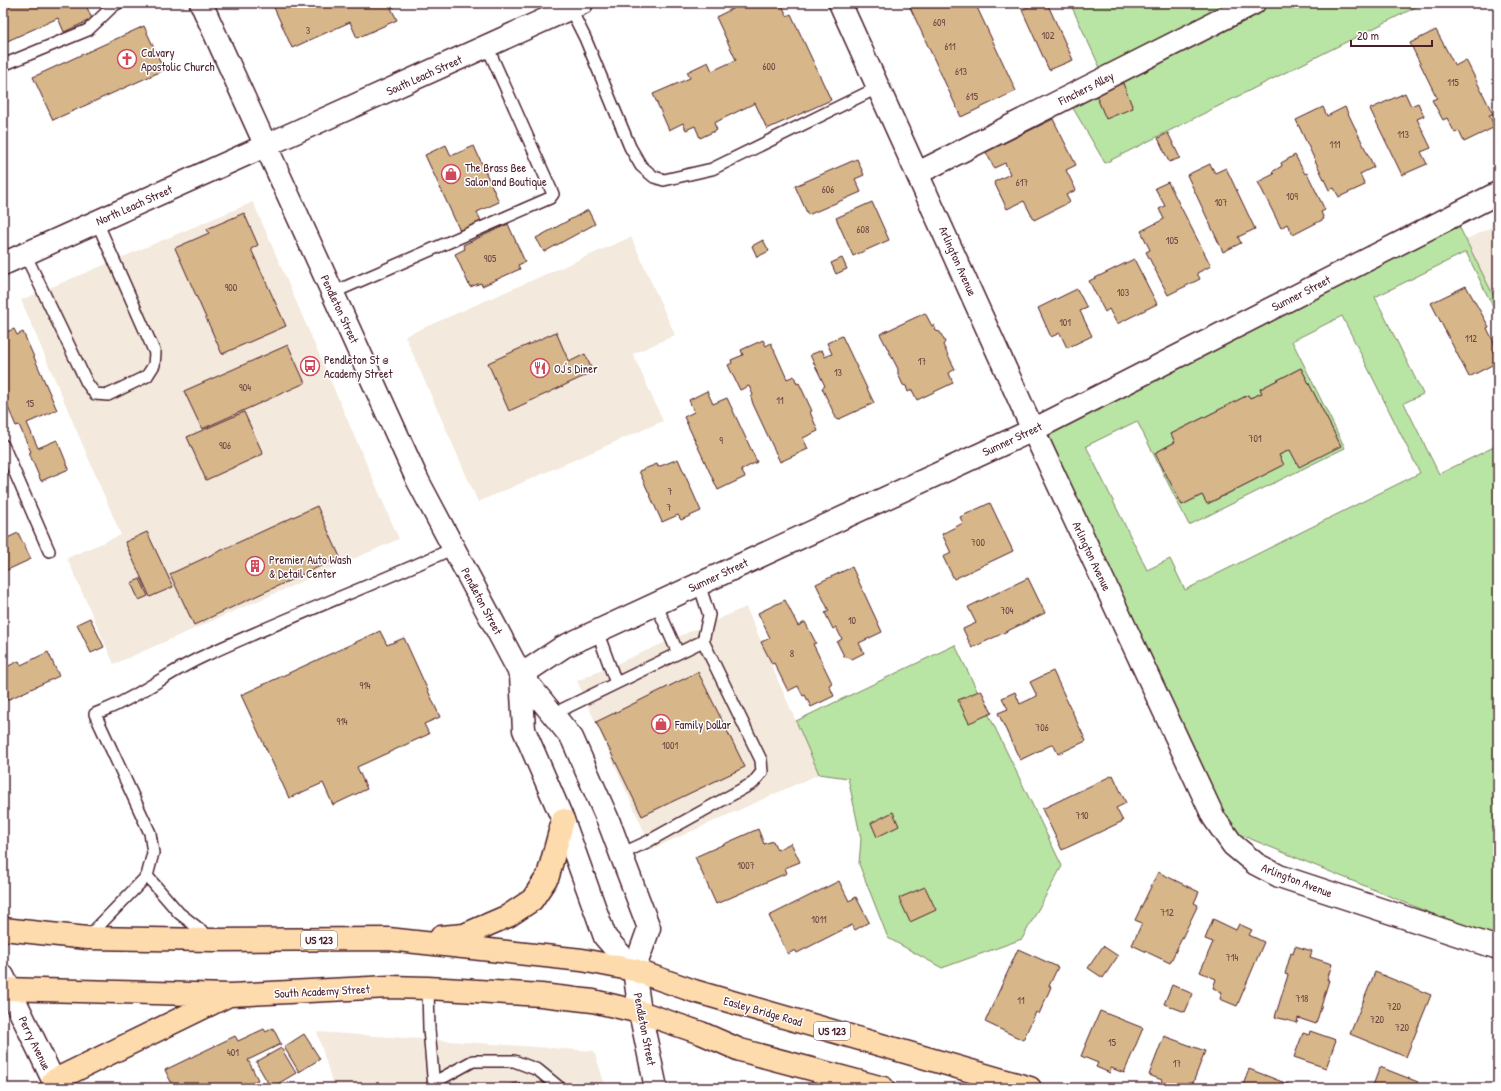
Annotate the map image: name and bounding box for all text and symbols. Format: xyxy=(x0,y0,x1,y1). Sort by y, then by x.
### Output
house number: 609 xyxy=(933,16,945,29)
scale bar xyxy=(1351,22,1432,48)
house number: 3 xyxy=(306,24,311,37)
text: 20 m xyxy=(1357,27,1379,44)
house number: 102 xyxy=(1042,29,1055,42)
house number: 611 xyxy=(944,40,956,53)
place label: Calvary Apostolic Church xyxy=(141,44,214,75)
church icon: Calvary Apostolic Church xyxy=(116,48,138,70)
street label: South Leach Street xyxy=(383,50,465,99)
house number: 600 xyxy=(763,60,776,73)
house number: 613 xyxy=(955,65,968,78)
street label: Finchers Alley xyxy=(1055,67,1117,110)
house number: 115 xyxy=(1447,76,1460,89)
house number: 615 xyxy=(966,90,979,103)
house number: 113 xyxy=(1397,128,1409,141)
house number: 111 xyxy=(1330,138,1341,151)
place label: The Brass Bee Salon and Boutique xyxy=(465,159,547,190)
shop icon: The Brass Bee Salon and Boutique xyxy=(440,163,462,185)
house number: 617 xyxy=(1016,176,1028,189)
street label: North Leach Street xyxy=(93,180,176,229)
house number: 606 xyxy=(822,183,834,196)
house number: 109 xyxy=(1286,190,1298,203)
house number: 107 xyxy=(1214,196,1228,209)
house number: 608 xyxy=(857,223,869,236)
street label: Arlington Avenue xyxy=(935,223,981,299)
house number: 105 xyxy=(1166,234,1179,247)
house number: 905 xyxy=(484,252,497,265)
street label: Sumner Street xyxy=(1269,271,1334,315)
street label: Pendleton Street xyxy=(317,272,364,347)
house number: 900 xyxy=(225,281,238,294)
house number: 103 xyxy=(1117,286,1130,299)
house number: 101 xyxy=(1059,316,1071,329)
house number: 112 xyxy=(1465,332,1477,345)
place label: Pendleton St @ Academy Street xyxy=(324,351,393,382)
bus stop icon: Pendleton St @ Academy Street xyxy=(299,355,321,377)
house number: 17 xyxy=(918,355,926,368)
restaurant icon: OJ's Diner xyxy=(529,357,551,379)
place label: OJ's Diner xyxy=(554,360,598,377)
house number: 13 xyxy=(834,366,843,379)
house number: 904 xyxy=(239,381,251,394)
house number: 11 xyxy=(776,394,784,407)
house number: 15 xyxy=(26,397,35,410)
street label: Sumner Street xyxy=(979,417,1045,460)
house number: 701 xyxy=(1248,432,1262,445)
house number: 9 xyxy=(719,434,723,447)
house number: 906 xyxy=(219,439,231,452)
house number: 7 xyxy=(668,485,673,498)
house number: 7 xyxy=(667,501,672,514)
street label: Arlington Avenue xyxy=(1069,519,1116,594)
house number: 700 xyxy=(971,536,985,549)
place label: Premier Auto Wash & Detail Center xyxy=(269,551,351,582)
street label: Sumner Street xyxy=(685,553,751,596)
building icon: Premier Auto Wash & Detail Center xyxy=(244,555,266,577)
street label: Pendleton Street xyxy=(457,564,507,638)
house number: 704 xyxy=(1000,604,1014,617)
house number: 10 xyxy=(848,614,857,627)
house number: 8 xyxy=(790,647,794,660)
house number: 914 xyxy=(359,679,371,692)
shop icon: Family Dollar xyxy=(650,713,672,735)
house number: 914 xyxy=(336,715,348,728)
place label: Family Dollar xyxy=(674,716,731,733)
house number: 706 xyxy=(1035,721,1049,734)
house number: 1001 xyxy=(662,739,678,752)
house number: 710 xyxy=(1075,809,1089,822)
house number: 1007 xyxy=(737,859,755,872)
street label: Arlington Avenue xyxy=(1259,859,1335,901)
house number: 712 xyxy=(1160,906,1174,919)
house number: 1011 xyxy=(811,913,827,926)
road number: US 123 xyxy=(301,931,337,949)
house number: 714 xyxy=(1226,951,1238,964)
street label: South Academy Street xyxy=(274,980,371,1002)
street label: Pendleton Street xyxy=(630,991,661,1068)
street label: Easley Bridge Road xyxy=(722,992,805,1030)
house number: 718 xyxy=(1296,992,1308,1005)
house number: 11 xyxy=(1017,994,1025,1007)
house number: 720 xyxy=(1387,1000,1402,1013)
street label: Perry Avenue xyxy=(15,1013,55,1073)
house number: 720 xyxy=(1370,1013,1385,1026)
house number: 720 xyxy=(1395,1021,1410,1034)
road number: US 123 xyxy=(814,1022,850,1040)
house number: 15 xyxy=(1108,1036,1117,1049)
house number: 401 xyxy=(227,1046,239,1059)
house number: 17 xyxy=(1173,1057,1181,1070)

